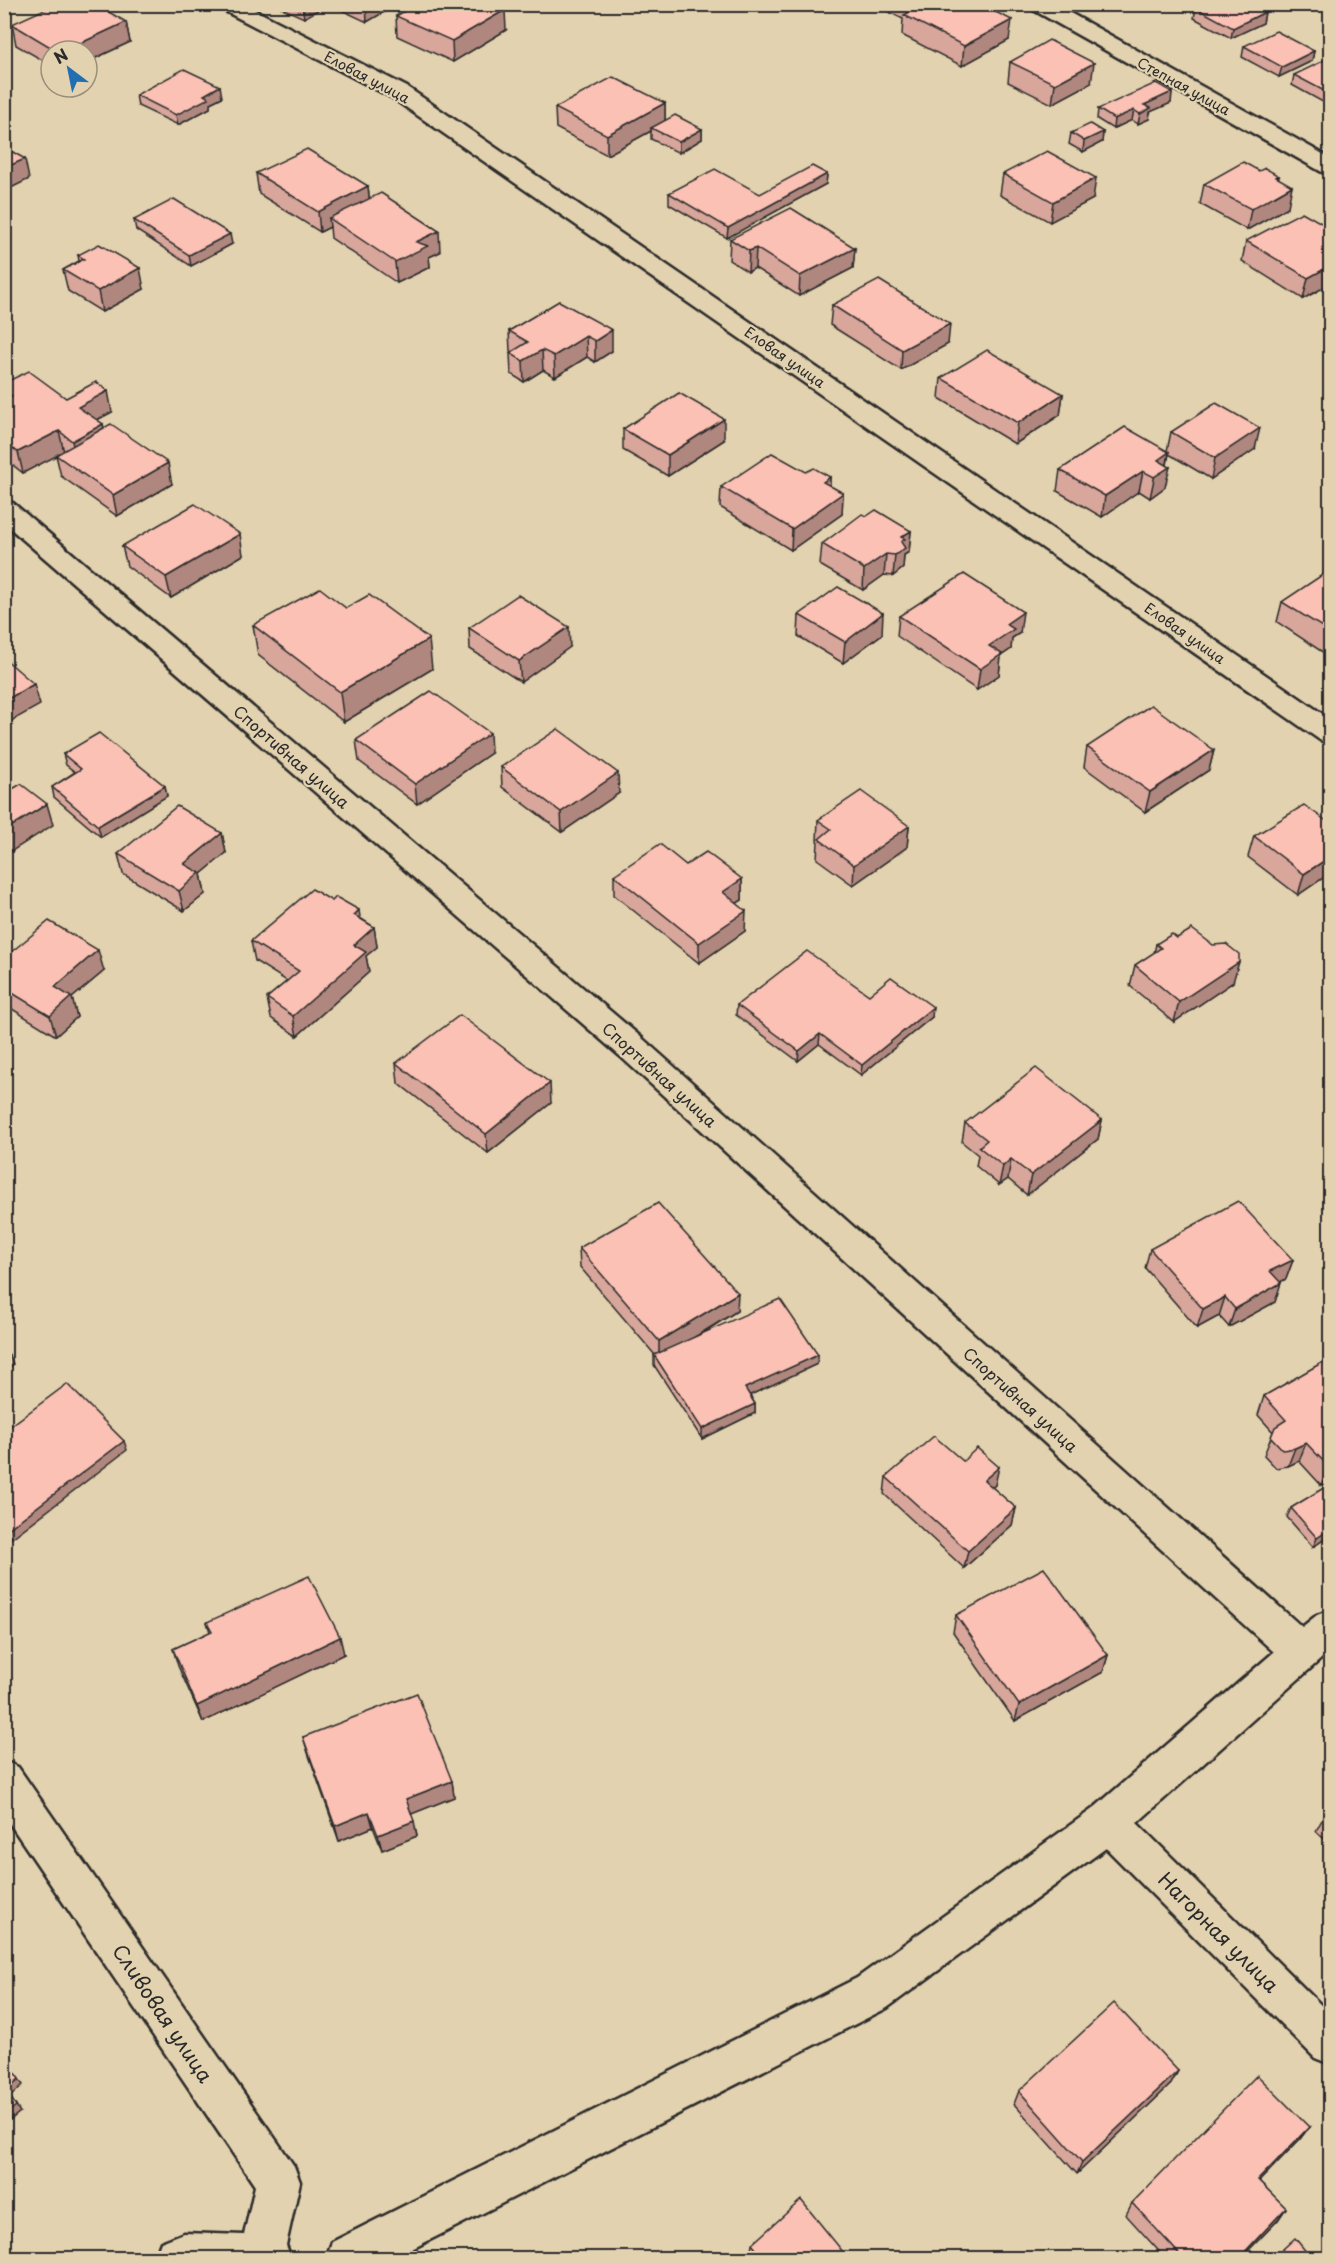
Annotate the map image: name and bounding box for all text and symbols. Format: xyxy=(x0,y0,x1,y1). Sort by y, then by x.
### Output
north arrow xyxy=(39,39,99,99)
text: N xyxy=(49,42,72,69)
street label: Еловая улица xyxy=(321,46,414,108)
street label: Степная улица xyxy=(1134,52,1235,120)
street label: Еловая улица xyxy=(740,321,830,393)
street label: Еловая улица xyxy=(1140,597,1230,669)
street label: Спортивная улица xyxy=(229,699,355,813)
street label: Спортивная улица xyxy=(597,1016,723,1132)
street label: Спортивная улица xyxy=(958,1341,1084,1457)
street label: Нагорная улица xyxy=(1152,1865,1287,2000)
street label: Сливовая улица xyxy=(105,1938,221,2089)

